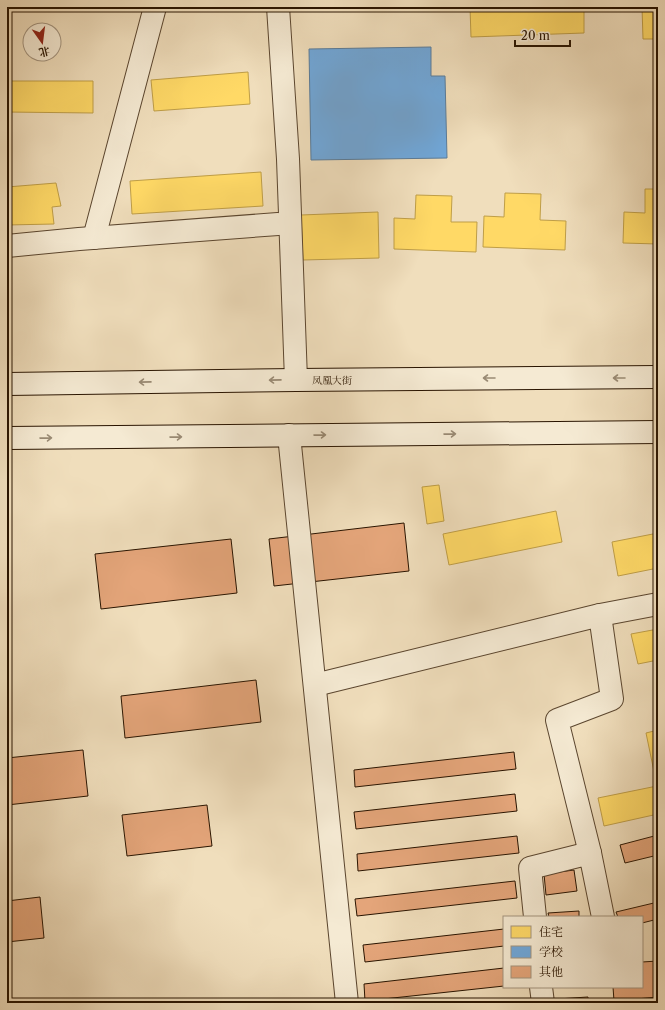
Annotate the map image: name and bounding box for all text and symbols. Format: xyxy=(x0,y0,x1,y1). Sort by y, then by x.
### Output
north arrow xyxy=(22,22,62,62)
scale bar xyxy=(515,22,570,48)
text: 20 m xyxy=(521,28,550,43)
text: 北 xyxy=(37,44,51,60)
street label: 凤凰大街 xyxy=(312,374,352,387)
one-way arrow xyxy=(613,374,626,382)
one-way arrow xyxy=(483,375,496,382)
one-way arrow xyxy=(269,376,282,384)
one-way arrow xyxy=(139,378,152,386)
one-way arrow xyxy=(443,430,456,438)
one-way arrow xyxy=(313,431,326,439)
one-way arrow xyxy=(169,433,182,440)
one-way arrow xyxy=(39,434,52,442)
legend xyxy=(503,916,643,988)
text: 住宅 xyxy=(539,924,563,939)
text: 学校 xyxy=(539,944,563,959)
text: 其他 xyxy=(539,964,563,979)

